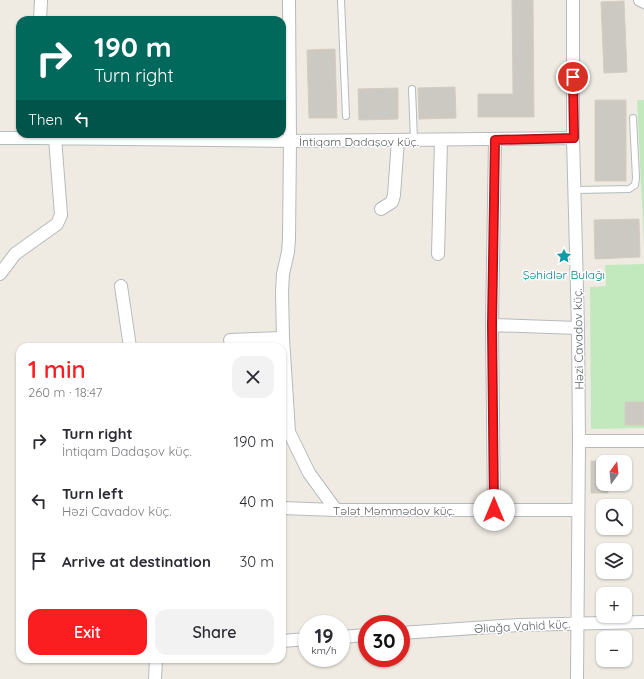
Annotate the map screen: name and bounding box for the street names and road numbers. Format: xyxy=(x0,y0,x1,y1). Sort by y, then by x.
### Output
street label: İntiqam Dadaşov küç. xyxy=(299,134,419,149)
street label: Həzi Cavadov küç. xyxy=(570,288,586,390)
street label: Tələt Məmmədov küç. xyxy=(333,503,455,518)
street label: Əliağa Vahid küç. xyxy=(473,616,571,636)

